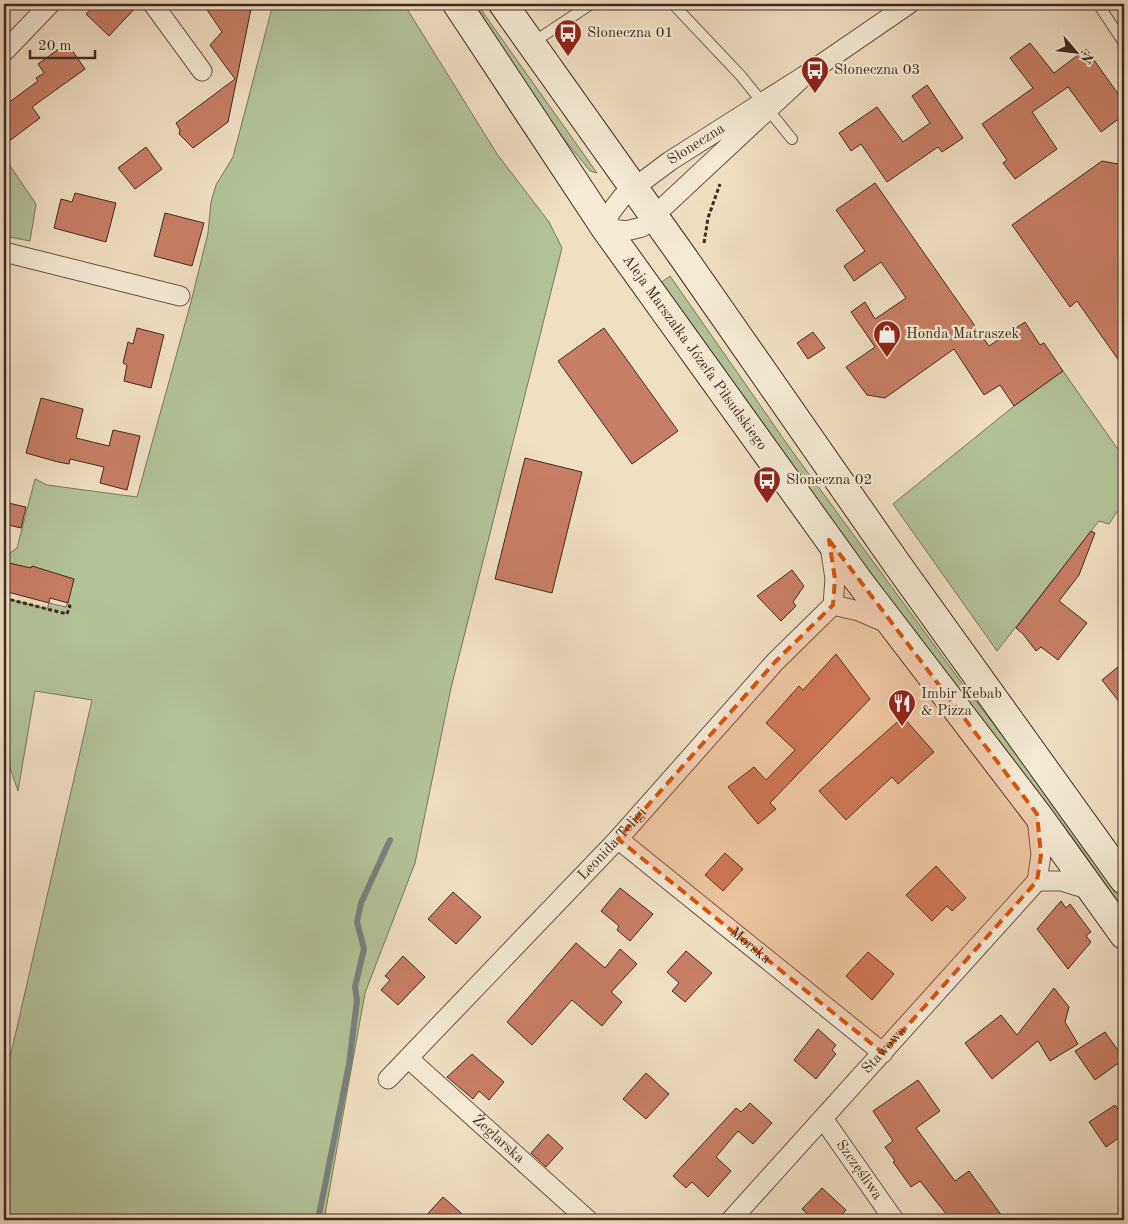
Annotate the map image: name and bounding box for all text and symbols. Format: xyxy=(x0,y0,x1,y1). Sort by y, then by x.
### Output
bus stop icon: Słoneczna 01 xyxy=(553,18,583,57)
place label: Słoneczna 01 xyxy=(587,26,673,41)
scale bar xyxy=(30,28,95,60)
north arrow xyxy=(1050,28,1100,78)
text: 20 m xyxy=(38,39,72,54)
text: N xyxy=(1078,50,1095,66)
bus stop icon: Słoneczna 03 xyxy=(800,55,830,94)
place label: Słoneczna 03 xyxy=(834,63,920,78)
street label: Słoneczna xyxy=(665,120,728,168)
street label: Aleja Marszałka Józefa Piłsudskiego xyxy=(620,252,770,453)
shop icon: Honda Matraszek xyxy=(872,319,902,358)
place label: Honda Matraszek xyxy=(906,327,1020,342)
bus stop icon: Słoneczna 02 xyxy=(752,465,782,504)
place label: Słoneczna 02 xyxy=(786,473,872,488)
place label: Imbir Kebab & Pizza xyxy=(921,687,1002,719)
restaurant icon: Imbir Kebab & Pizza xyxy=(887,688,917,727)
street label: Leonida Teligi xyxy=(575,805,650,883)
street label: Morska xyxy=(727,925,774,967)
street label: Stawowa xyxy=(859,1023,910,1077)
street label: Żeglarska xyxy=(469,1110,528,1167)
street label: Szczęśliwa xyxy=(833,1137,885,1203)

